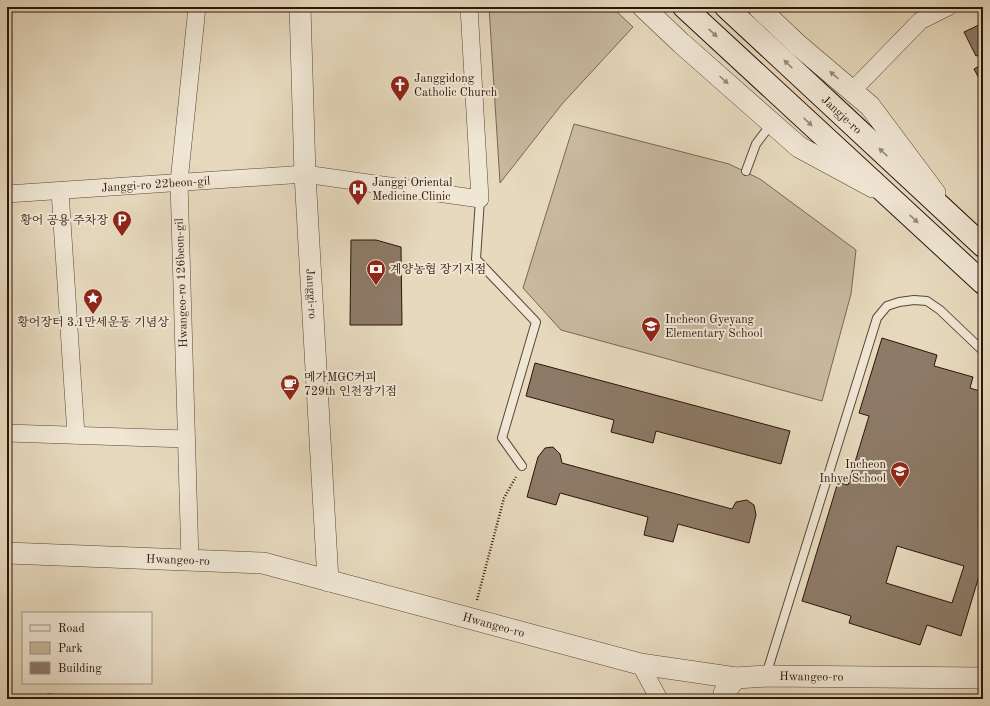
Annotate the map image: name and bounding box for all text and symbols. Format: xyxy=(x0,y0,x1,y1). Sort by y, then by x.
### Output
one-way arrow xyxy=(707,29,718,38)
one-way arrow xyxy=(783,60,792,69)
one-way arrow xyxy=(829,70,839,79)
place label: Janggidong Catholic Church xyxy=(414,73,498,99)
church icon: Janggidong Catholic Church xyxy=(389,74,411,102)
one-way arrow xyxy=(718,76,729,85)
street label: Jangje-ro xyxy=(819,94,863,137)
one-way arrow xyxy=(803,117,813,126)
one-way arrow xyxy=(878,147,888,157)
street label: Janggi-ro 22beon-gil xyxy=(101,175,211,195)
place label: Janggi Oriental Medicine Clinic xyxy=(372,177,452,203)
hospital icon: Janggi Oriental Medicine Clinic xyxy=(347,178,369,206)
parking icon: 황어 공용 주차장 xyxy=(111,209,133,237)
place label: 황어 공용 주차장 xyxy=(20,213,108,227)
one-way arrow xyxy=(909,214,919,224)
street label: Hwangeo-ro 126beon-gil xyxy=(174,218,190,348)
bank icon: 계양농협 장기지점 xyxy=(365,258,387,286)
place label: 계양농협 장기지점 xyxy=(390,263,486,276)
street label: Janggi-ro xyxy=(303,268,318,319)
place icon: 황어장터 3.1만세운동 기념상 xyxy=(82,287,104,315)
place label: Incheon Gyeyang Elementary School xyxy=(665,314,763,340)
place label: 황어장터 3.1만세운동 기념상 xyxy=(17,315,169,329)
school or university icon: Incheon Gyeyang Elementary School xyxy=(640,315,662,343)
place label: 메가MGC커피 729th 인천장기점 xyxy=(304,371,397,398)
cafe icon: 메가MGC커피 729th 인천장기점 xyxy=(279,373,301,401)
place label: Incheon Inhye School xyxy=(819,459,887,485)
school or university icon: Incheon Inhye School xyxy=(889,460,911,488)
street label: Hwangeo-ro xyxy=(146,553,210,568)
legend xyxy=(22,612,152,684)
street label: Hwangeo-ro xyxy=(461,612,526,640)
text: Road xyxy=(58,623,85,635)
text: Park xyxy=(58,643,83,655)
text: Building xyxy=(58,663,102,675)
street label: Hwangeo-ro xyxy=(779,671,844,684)

